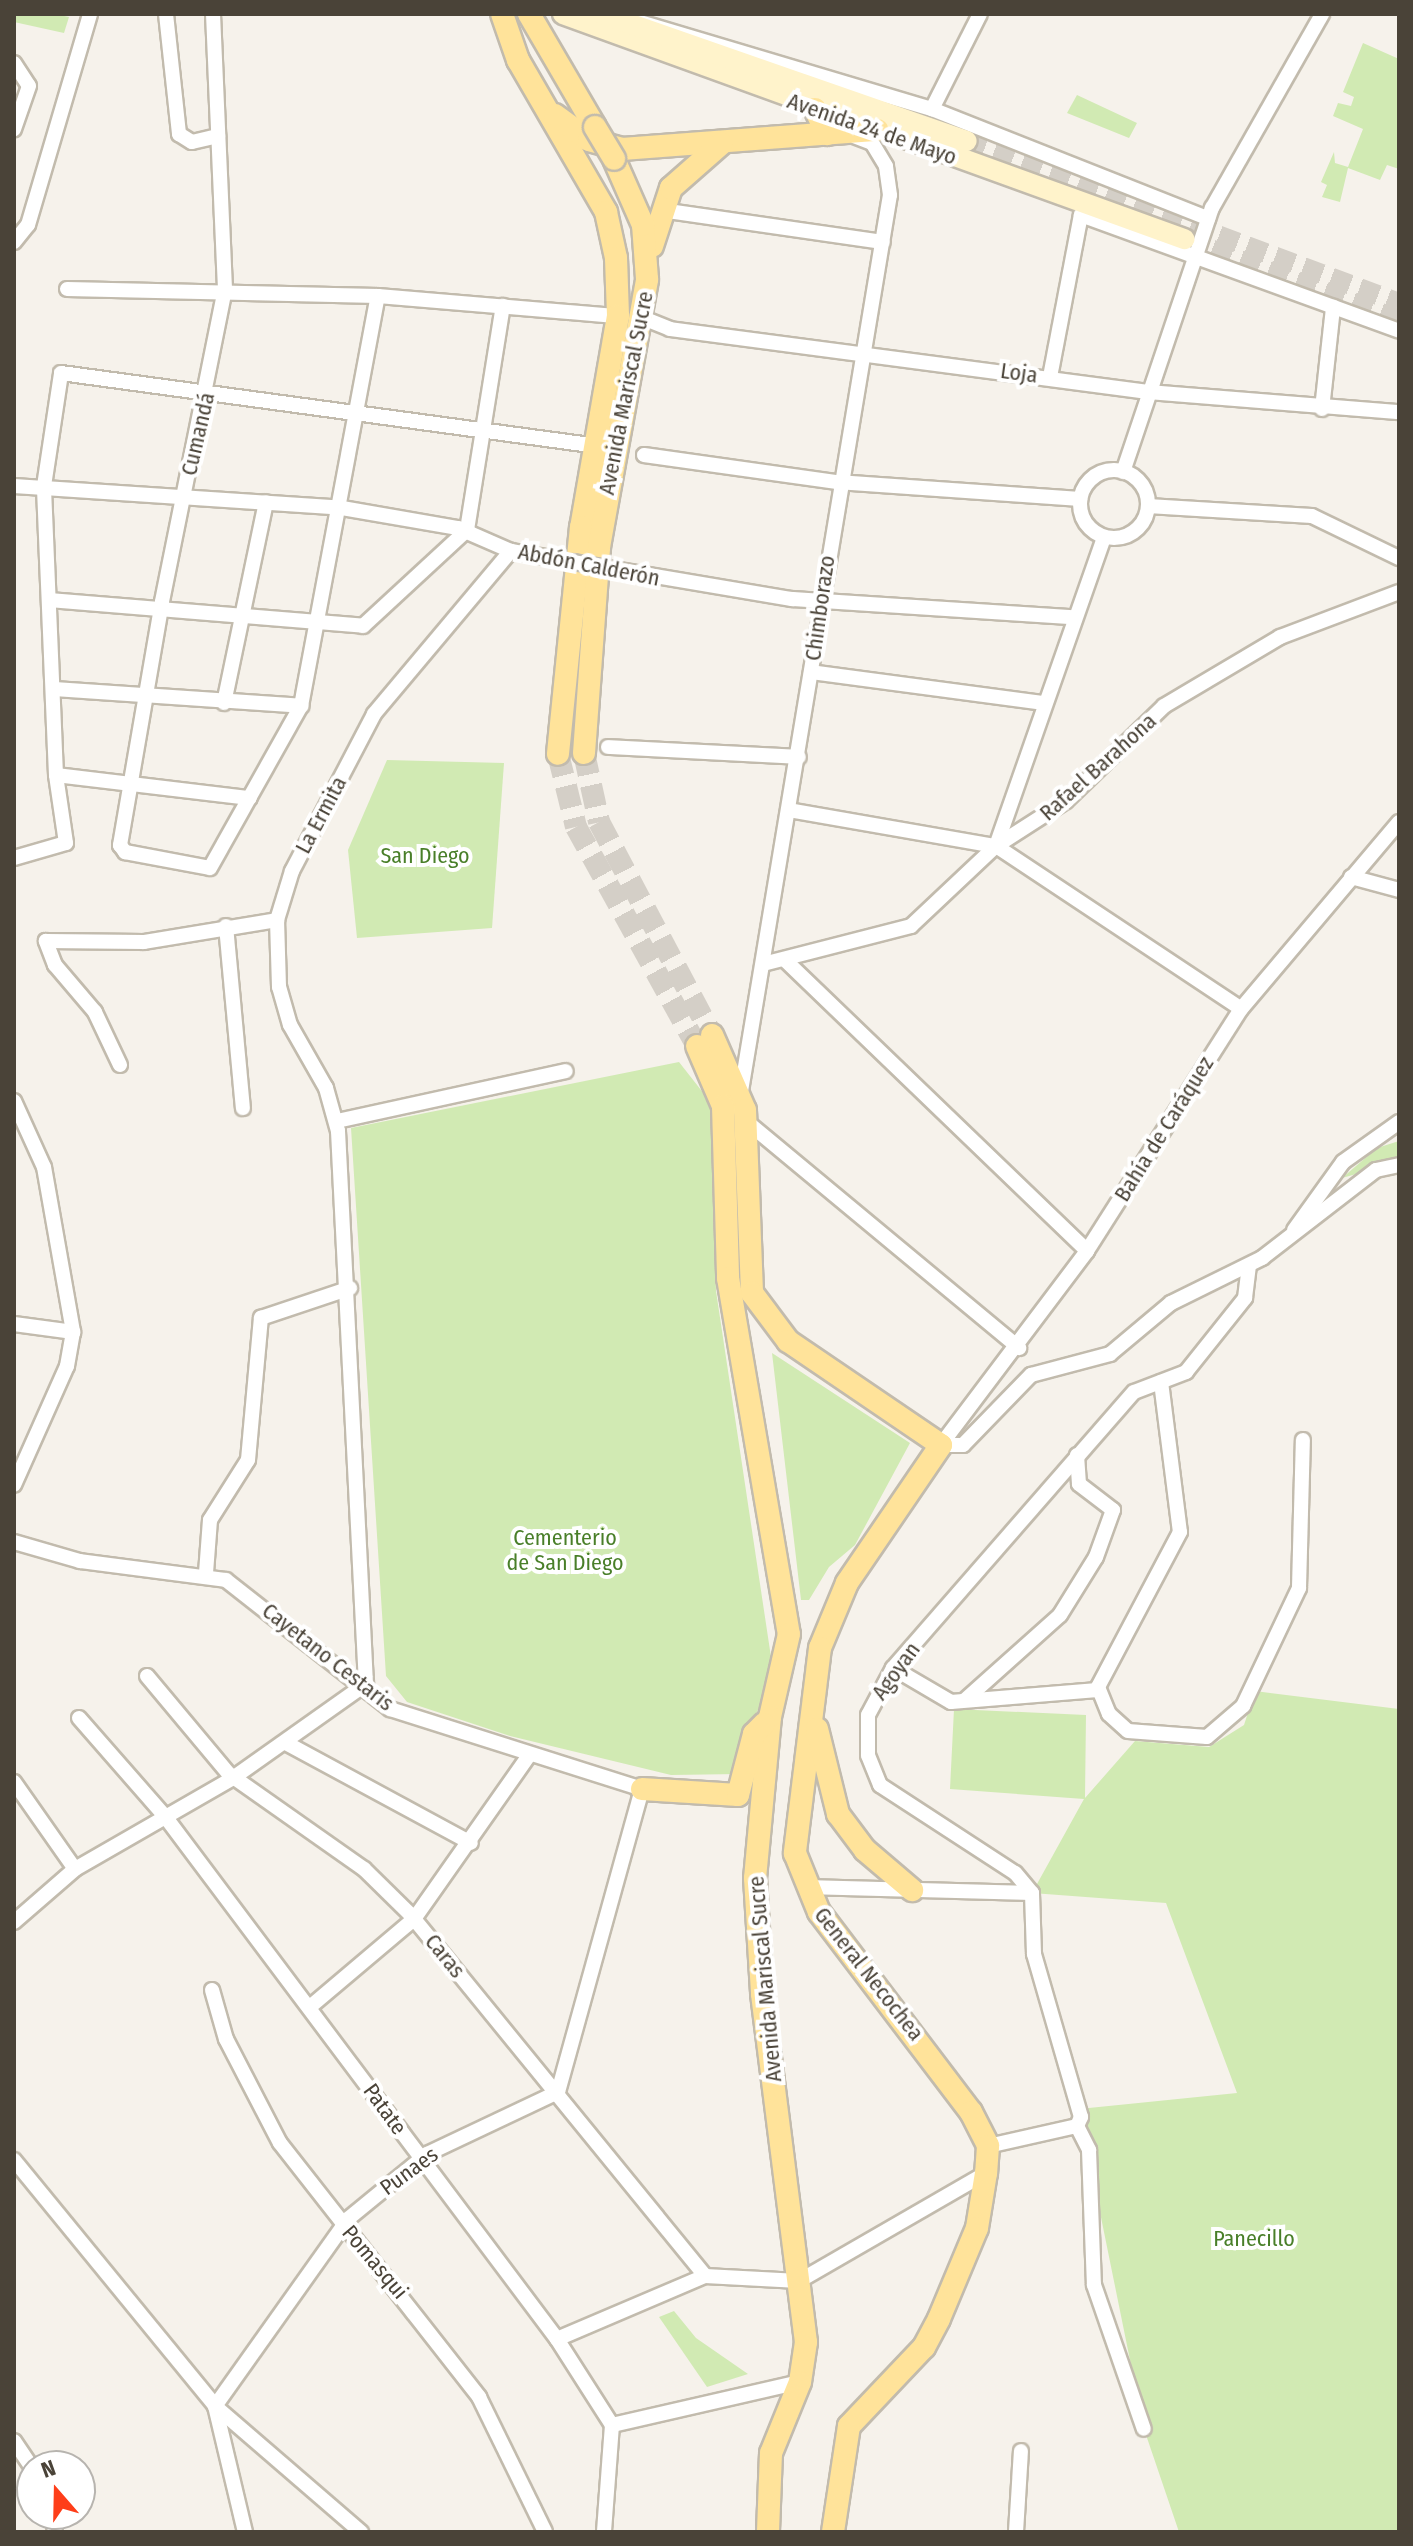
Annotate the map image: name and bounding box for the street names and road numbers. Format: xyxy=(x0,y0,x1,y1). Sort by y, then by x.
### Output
street label: Avenida 24 de Mayo xyxy=(784,88,960,170)
street label: Avenida Mariscal Sucre xyxy=(593,289,659,497)
street label: Loja xyxy=(999,357,1039,389)
street label: Cumandá xyxy=(176,390,220,478)
street label: Abdón Calderón xyxy=(516,538,662,592)
street label: Chimborazo xyxy=(800,554,840,662)
street label: Rafael Barahona xyxy=(1034,708,1162,826)
street label: La Ermita xyxy=(290,772,352,858)
street label: Bahía de Caráquez xyxy=(1109,1052,1219,1206)
street label: Cayetano Cestaris xyxy=(257,1597,399,1717)
street label: Agoyan xyxy=(866,1637,926,1705)
street label: Avenida Mariscal Sucre xyxy=(743,1875,787,2083)
street label: General Necochea xyxy=(809,1902,929,2046)
street label: Caras xyxy=(419,1929,471,1983)
street label: Patate xyxy=(358,2078,412,2140)
street label: Punaes xyxy=(375,2141,443,2201)
street label: Pomasqui xyxy=(337,2220,413,2304)

